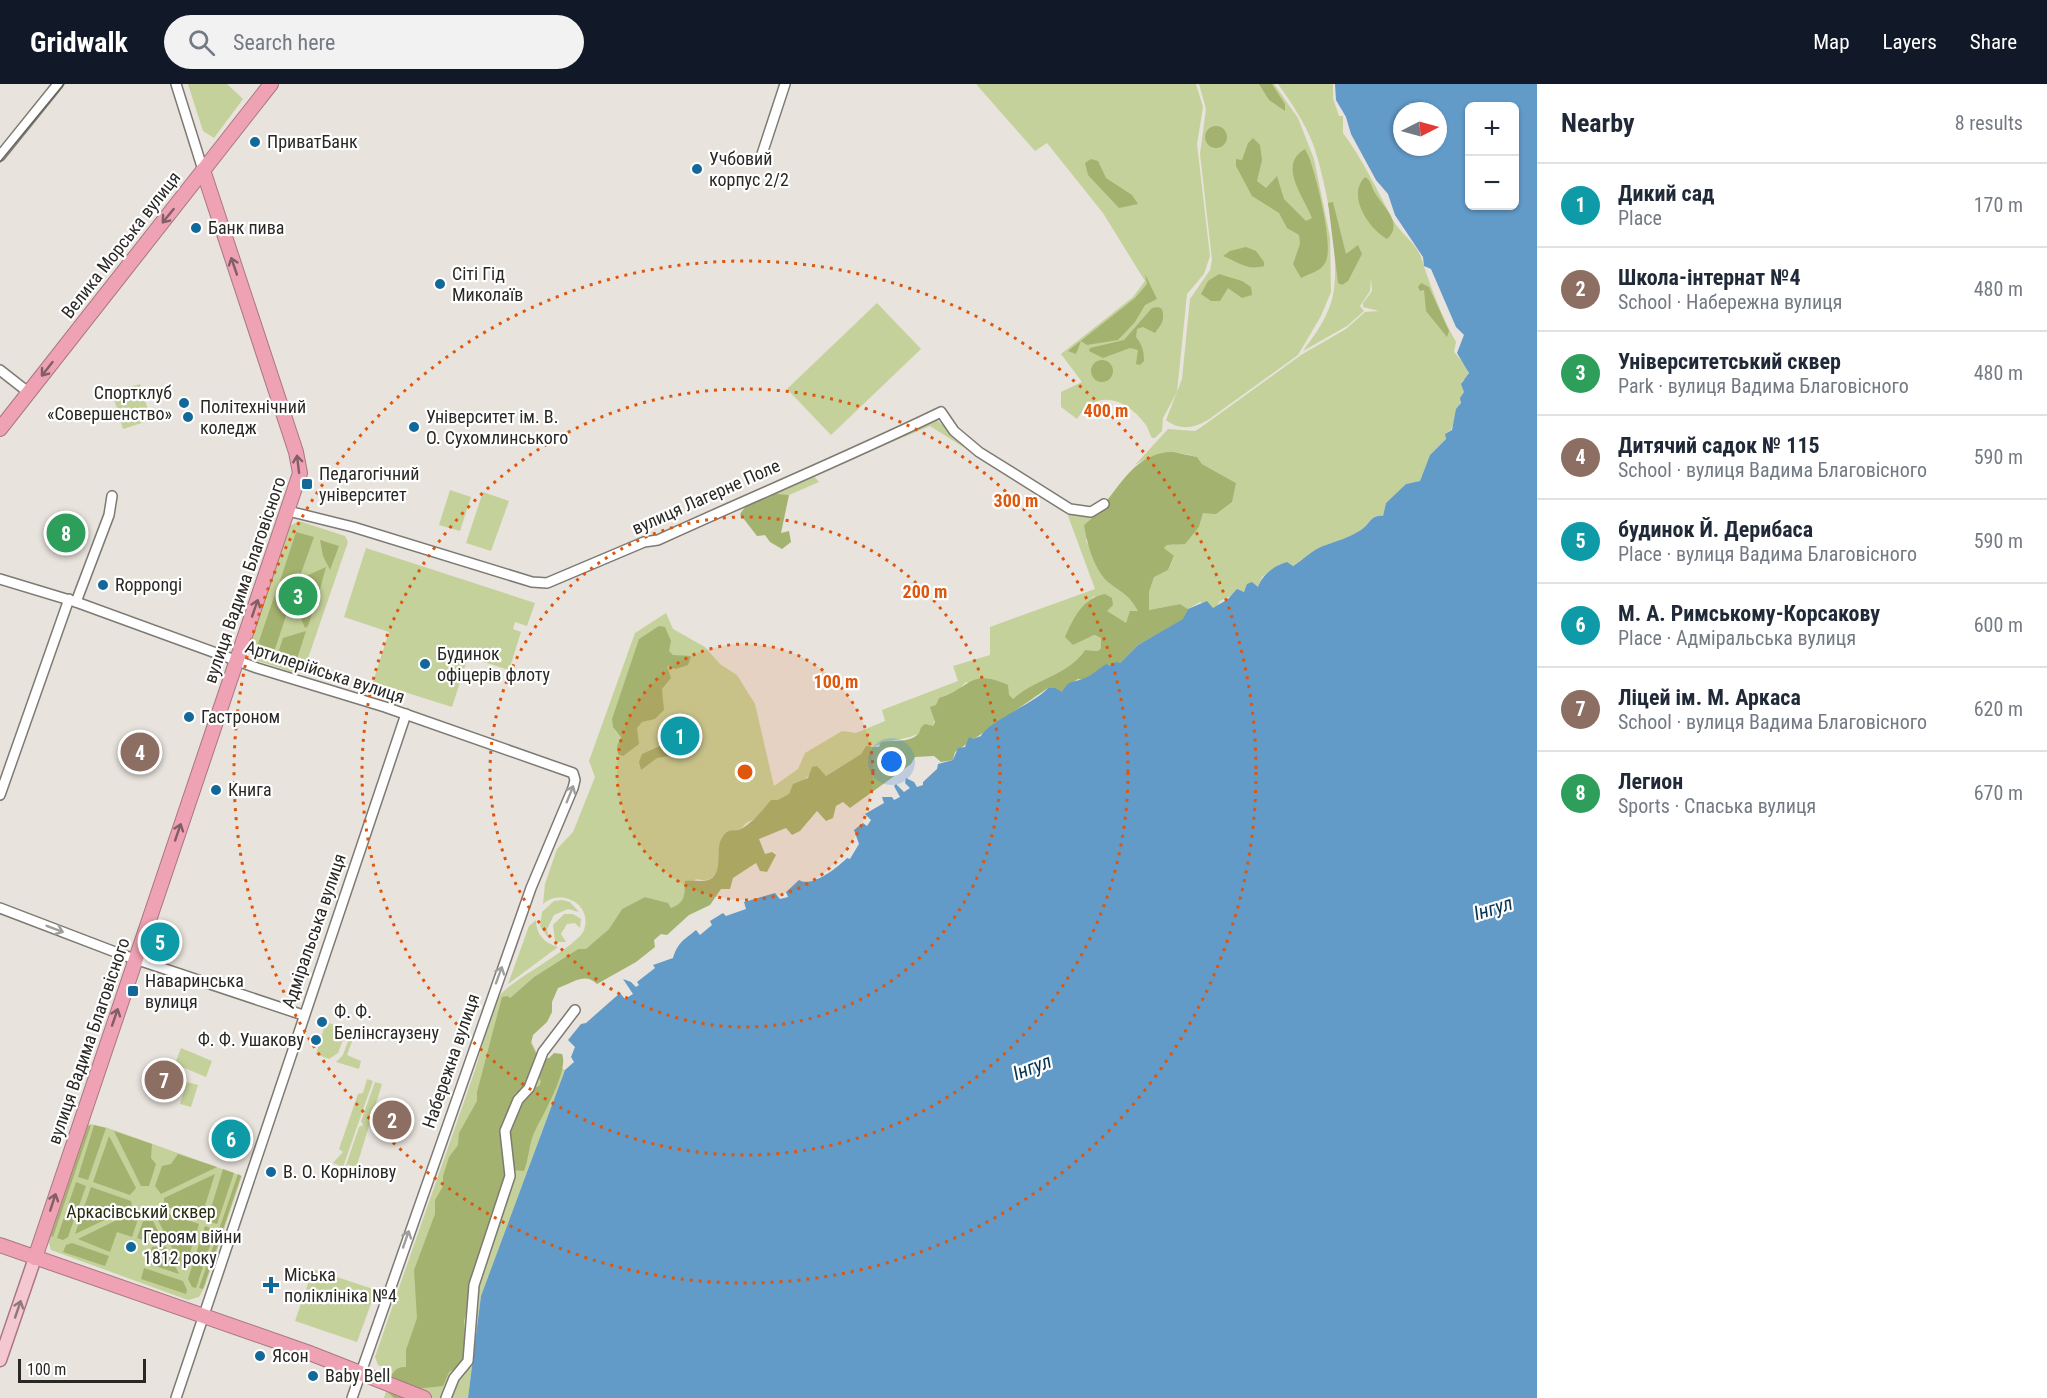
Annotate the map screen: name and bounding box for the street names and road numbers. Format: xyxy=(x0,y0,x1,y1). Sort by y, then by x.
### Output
street label: Велика Морська вулиця xyxy=(57,167,184,322)
street label: вулиця Лагерне Поле xyxy=(629,454,783,539)
street label: вулиця Вадима Благовісного xyxy=(199,474,290,686)
street label: Артилерійська вулиця xyxy=(243,636,407,707)
street label: Адміральська вулиця xyxy=(277,851,350,1011)
street label: вулиця Вадима Благовісного xyxy=(43,935,134,1147)
street label: Набережна вулиця xyxy=(418,991,483,1131)

